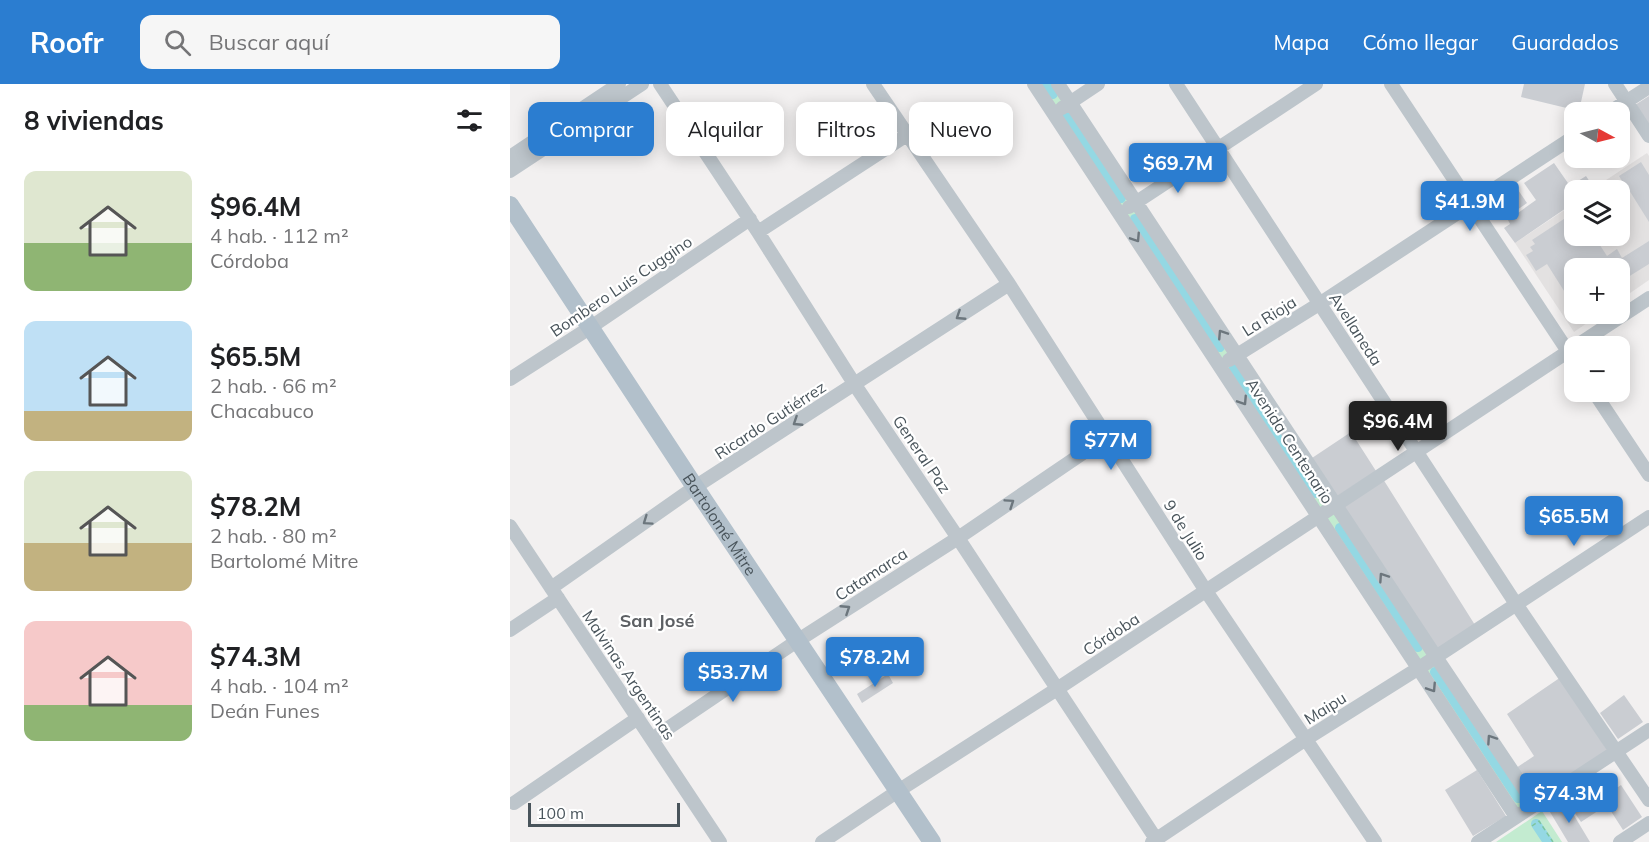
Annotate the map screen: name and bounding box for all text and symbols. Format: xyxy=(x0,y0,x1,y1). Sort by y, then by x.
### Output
search box xyxy=(140,15,560,69)
text: Roofr xyxy=(30,25,104,60)
icon: search xyxy=(161,26,194,59)
text: Buscar aquí xyxy=(209,28,329,56)
text: Mapa xyxy=(1274,29,1329,55)
text: Cómo llegar xyxy=(1362,29,1478,55)
text: Guardados xyxy=(1511,29,1619,55)
chip: Comprar xyxy=(528,102,654,156)
chip: Alquilar xyxy=(666,102,784,156)
chip: Filtros xyxy=(796,102,897,156)
chip: Nuevo xyxy=(909,102,1013,156)
north arrow xyxy=(1564,102,1630,168)
map controls xyxy=(1564,102,1630,402)
text: 8 viviendas xyxy=(24,104,164,137)
icon: filters xyxy=(453,104,486,137)
pin: $69.7M xyxy=(1129,143,1227,194)
text: $69.7M xyxy=(1143,150,1213,175)
button: layers xyxy=(1564,180,1630,246)
pin: $41.9M xyxy=(1421,181,1519,232)
text: $41.9M xyxy=(1435,188,1505,213)
text: $96.4M xyxy=(210,190,301,223)
icon: home xyxy=(72,195,144,267)
text: 4 hab. · 112 m² xyxy=(210,223,349,248)
street label: Bombero Luis Cuggino xyxy=(546,231,696,341)
one-way arrow xyxy=(1129,231,1140,242)
text: Córdoba xyxy=(210,248,289,273)
button: + xyxy=(1564,258,1630,324)
street label: Avellaneda xyxy=(1325,289,1387,369)
street label: La Rioja xyxy=(1238,292,1300,340)
one-way arrow xyxy=(956,309,967,320)
one-way arrow xyxy=(1218,330,1230,340)
button: − xyxy=(1564,336,1630,402)
text: $65.5M xyxy=(210,340,301,373)
icon: home xyxy=(72,345,144,417)
text: 2 hab. · 66 m² xyxy=(210,373,337,398)
street label: Avenida Centenario xyxy=(1242,375,1338,507)
street label: Ricardo Gutiérrez xyxy=(711,377,829,463)
one-way arrow xyxy=(1236,395,1248,405)
text: Chacabuco xyxy=(210,398,314,423)
pin: $96.4M xyxy=(1349,401,1447,452)
text: $96.4M xyxy=(1363,408,1433,433)
street label: General Paz xyxy=(889,411,955,497)
one-way arrow xyxy=(793,415,804,426)
pin: $77M xyxy=(1075,420,1147,471)
text: $77M xyxy=(1084,427,1138,452)
street label: Bartolomé Mitre xyxy=(679,469,761,579)
text: $78.2M xyxy=(210,490,301,523)
icon: home xyxy=(72,495,144,567)
street label: 9 de Julio xyxy=(1160,496,1212,564)
pin: $65.5M xyxy=(1525,496,1623,547)
one-way arrow xyxy=(1003,499,1014,510)
text: $65.5M xyxy=(1539,503,1609,528)
one-way arrow xyxy=(643,514,654,525)
text: 2 hab. · 80 m² xyxy=(210,523,337,548)
street label: Catamarca xyxy=(831,543,911,605)
text: Bartolomé Mitre xyxy=(210,548,358,573)
one-way arrow xyxy=(1379,572,1390,583)
one-way arrow xyxy=(840,605,850,617)
street label: Malvinas Argentinas xyxy=(578,606,680,744)
street label: Córdoba xyxy=(1079,608,1143,660)
district label: San José xyxy=(620,609,694,632)
pin: $78.2M xyxy=(826,637,924,688)
text: $74.3M xyxy=(210,640,301,673)
text: $78.2M xyxy=(840,644,910,669)
icon: home xyxy=(72,645,144,717)
pin: $53.7M xyxy=(684,652,782,703)
text: $53.7M xyxy=(698,659,768,684)
text: 4 hab. · 104 m² xyxy=(210,673,349,698)
one-way arrow xyxy=(1425,681,1436,692)
street label: Maipu xyxy=(1300,687,1350,729)
text: Deán Funes xyxy=(210,698,320,723)
one-way arrow xyxy=(1487,735,1498,746)
pin: $74.3M xyxy=(1520,773,1618,824)
text: $74.3M xyxy=(1534,780,1604,805)
scale bar xyxy=(528,800,680,828)
text: 100 m xyxy=(537,803,584,823)

